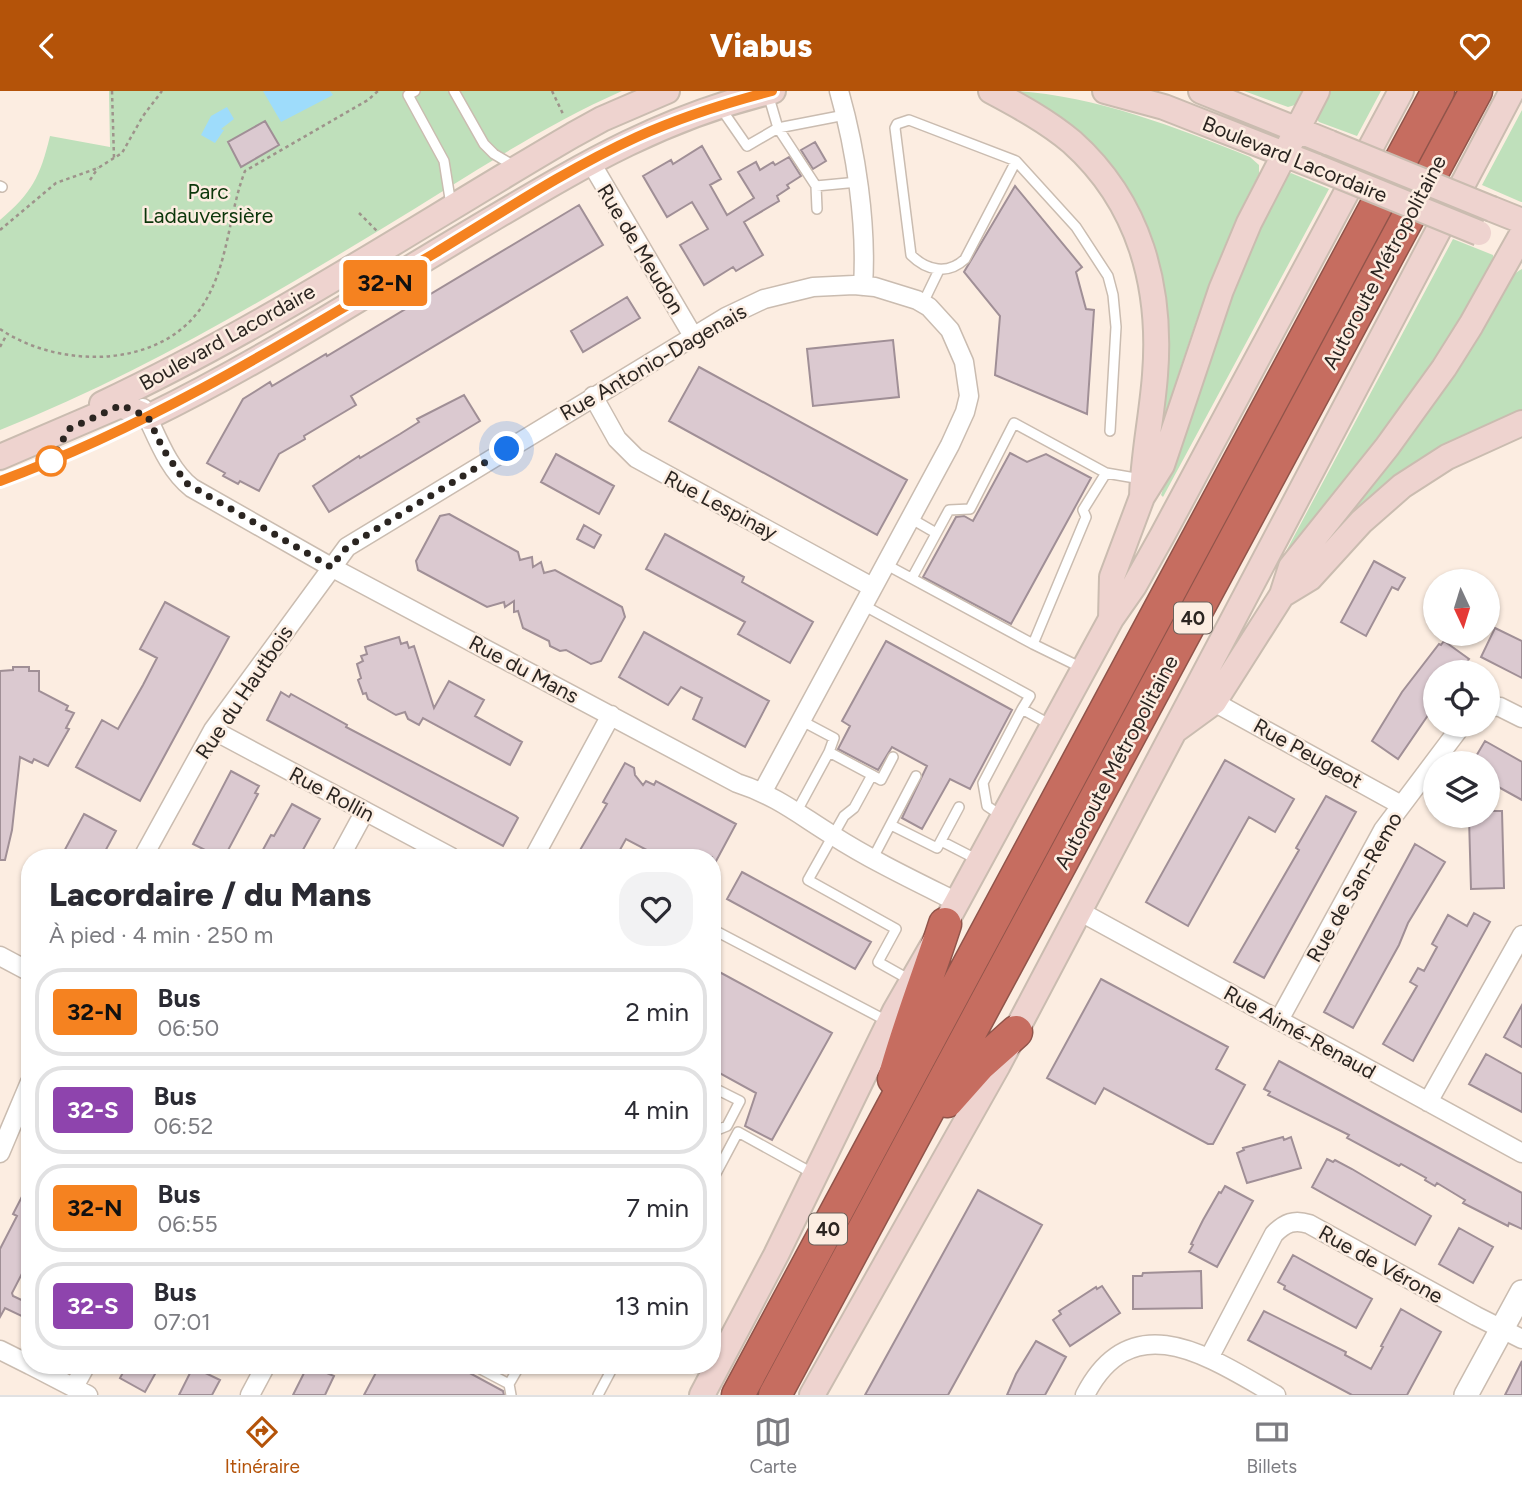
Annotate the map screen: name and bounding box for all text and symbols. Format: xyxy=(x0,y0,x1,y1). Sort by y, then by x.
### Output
icon: back xyxy=(28,27,66,65)
text: Viabus xyxy=(710,27,812,65)
icon: heart xyxy=(1456,27,1494,65)
street label: Boulevard Lacordaire xyxy=(1199,110,1391,208)
street label: Autoroute Métropolitaine xyxy=(1317,151,1451,373)
park label: Parc Ladauversière xyxy=(143,179,273,228)
street label: Rue de Meudon xyxy=(592,179,690,319)
line badge: 32-N xyxy=(336,260,434,306)
text: 32-N xyxy=(357,268,413,297)
street label: Boulevard Lacordaire xyxy=(135,278,319,396)
street label: Rue Antonio-Dagenais xyxy=(555,298,751,426)
your location xyxy=(489,431,524,466)
unlabelled marker xyxy=(36,446,66,476)
street label: Rue Lespinay xyxy=(660,465,782,545)
north arrow xyxy=(1423,569,1500,646)
map controls xyxy=(1423,569,1500,828)
road number: 40 xyxy=(1174,603,1212,633)
street label: Rue du Hautbois xyxy=(190,620,298,764)
street label: Rue du Mans xyxy=(465,630,583,708)
street label: Autoroute Métropolitaine xyxy=(1049,651,1183,873)
button: locate xyxy=(1423,660,1500,737)
street label: Rue Peugeot xyxy=(1249,713,1367,793)
button: layers xyxy=(1423,751,1500,828)
street label: Rue Rollin xyxy=(285,761,379,827)
street label: Rue de San-Remo xyxy=(1301,807,1407,967)
button: heart xyxy=(619,872,693,946)
text: Lacordaire / du Mans xyxy=(49,875,371,914)
text: À pied · 4 min · 250 m xyxy=(49,921,273,949)
street label: Rue Aimé-Renaud xyxy=(1220,980,1380,1084)
text: Bus xyxy=(158,982,200,1014)
text: 2 min xyxy=(625,996,689,1028)
text: 32-N xyxy=(67,997,123,1026)
text: 06:50 xyxy=(158,1014,219,1042)
text: Bus xyxy=(154,1080,196,1112)
text: 4 min xyxy=(624,1094,689,1126)
text: 32-S xyxy=(67,1095,119,1124)
text: 06:52 xyxy=(154,1112,213,1140)
text: Bus xyxy=(158,1178,200,1210)
text: 7 min xyxy=(626,1192,689,1224)
text: 32-N xyxy=(67,1193,123,1222)
text: 06:55 xyxy=(158,1210,218,1238)
road number: 40 xyxy=(809,1213,847,1245)
street label: Rue de Vérone xyxy=(1315,1220,1447,1308)
text: Bus xyxy=(154,1276,196,1308)
text: 13 min xyxy=(615,1290,689,1322)
text: 32-S xyxy=(67,1291,119,1320)
text: 07:01 xyxy=(154,1308,211,1336)
tab: Itinéraire xyxy=(225,1413,300,1478)
tab: Carte xyxy=(749,1413,797,1478)
tab: Billets xyxy=(1246,1413,1297,1478)

